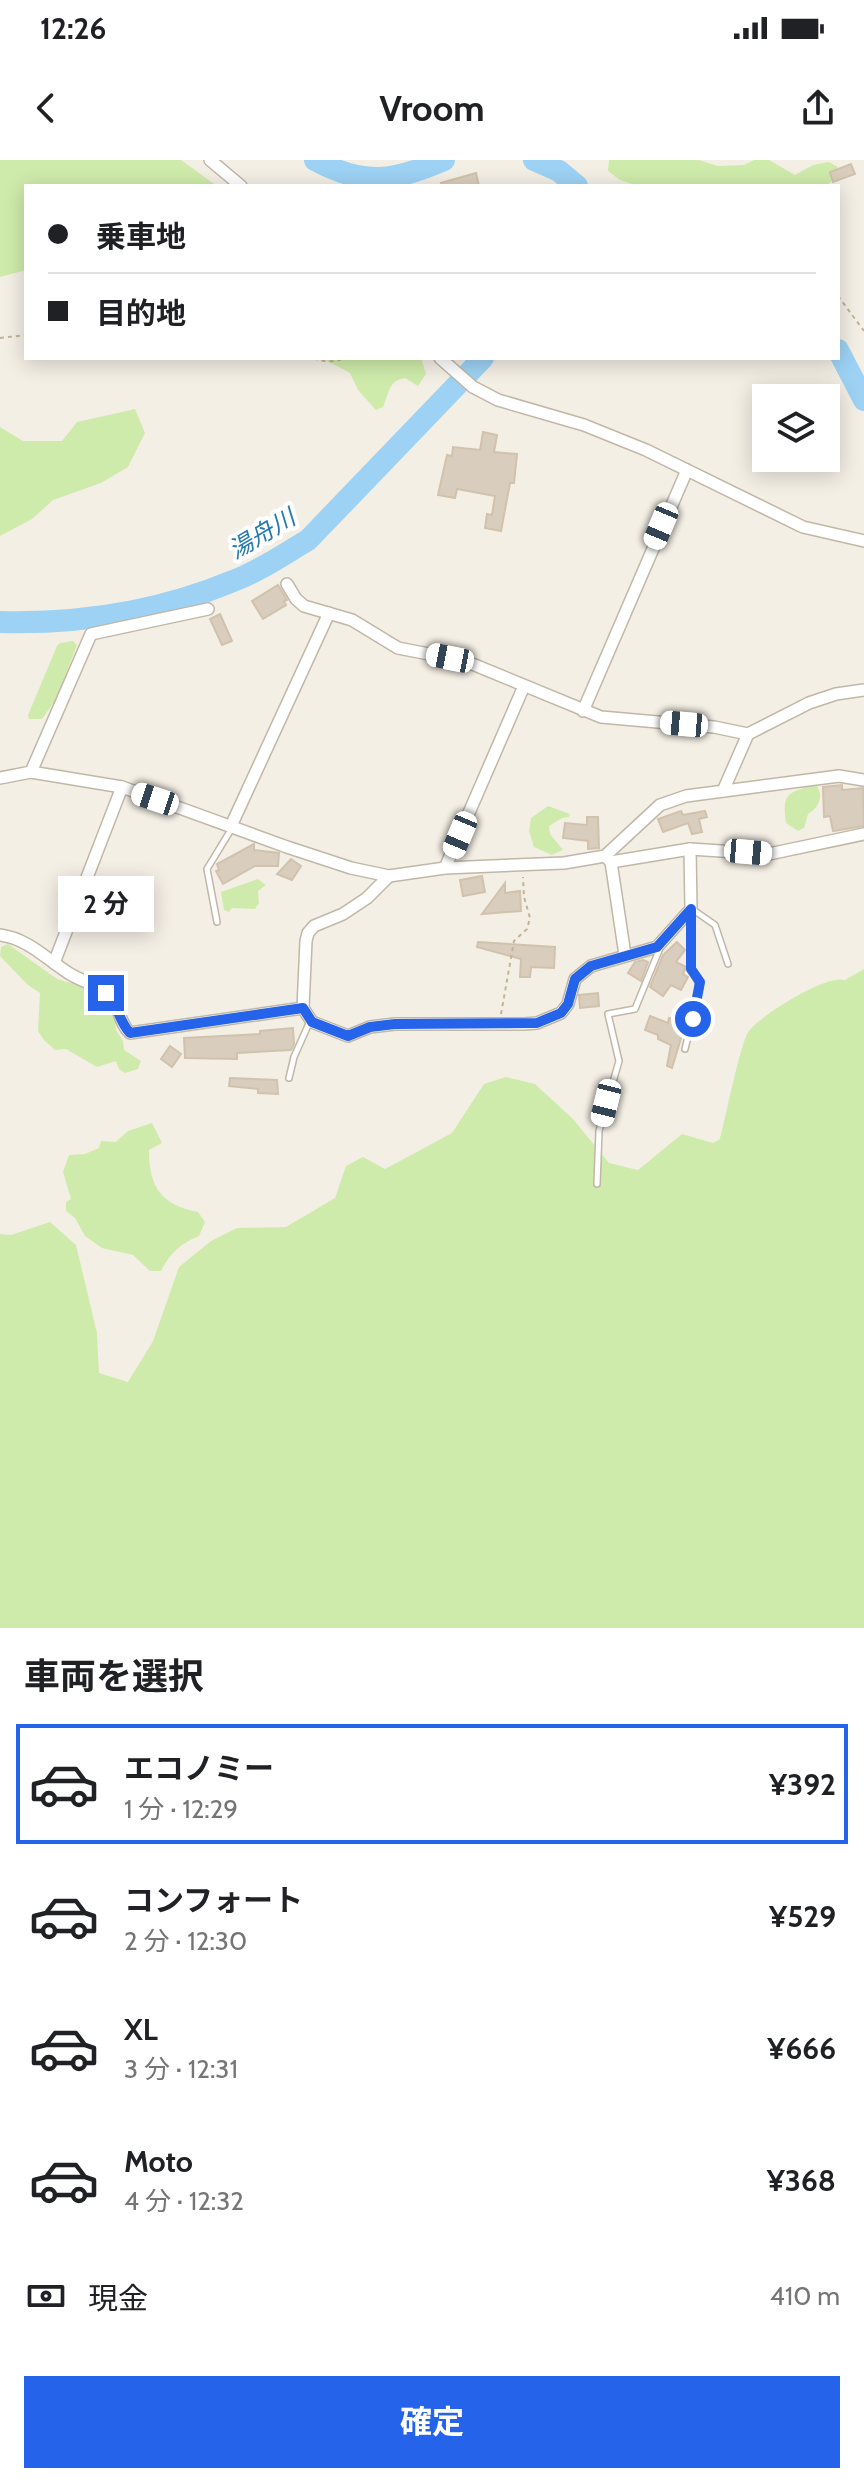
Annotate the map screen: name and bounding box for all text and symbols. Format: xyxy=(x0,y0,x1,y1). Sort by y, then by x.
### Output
text: 12:26 xyxy=(40,10,106,47)
icon: back xyxy=(24,86,68,130)
text: Vroom xyxy=(380,86,484,130)
icon: share xyxy=(796,86,840,130)
text: 乗車地 xyxy=(96,218,186,255)
text: 目的地 xyxy=(96,295,186,332)
map controls xyxy=(752,384,840,472)
button: layers xyxy=(752,384,840,472)
car xyxy=(641,499,681,553)
water label: 湯舟川 xyxy=(223,501,303,565)
car xyxy=(424,642,476,674)
car xyxy=(659,710,709,738)
car xyxy=(128,780,182,818)
car xyxy=(440,808,480,862)
car xyxy=(723,838,773,866)
callout: 2 分 xyxy=(58,877,154,933)
text: 2 分 xyxy=(83,888,129,920)
route end xyxy=(88,975,124,1011)
route start xyxy=(675,1001,711,1037)
car xyxy=(589,1077,623,1129)
text: 車両を選択 xyxy=(24,1654,204,1698)
icon: car xyxy=(28,1748,100,1820)
text: エコノミー xyxy=(124,1750,274,1787)
text: ¥392 xyxy=(769,1766,836,1803)
text: 1 分 · 12:29 xyxy=(124,1793,238,1825)
icon: car xyxy=(28,1880,100,1952)
text: コンフォート xyxy=(124,1882,303,1919)
text: ¥529 xyxy=(769,1898,836,1935)
text: 2 分 · 12:30 xyxy=(124,1925,247,1957)
text: XL xyxy=(124,2011,158,2048)
icon: car xyxy=(28,2012,100,2084)
text: ¥666 xyxy=(767,2030,836,2067)
text: 3 分 · 12:31 xyxy=(124,2053,238,2085)
text: Moto xyxy=(124,2143,193,2180)
icon: car xyxy=(28,2144,100,2216)
text: ¥368 xyxy=(767,2162,836,2199)
text: 4 分 · 12:32 xyxy=(124,2185,244,2217)
icon: cash xyxy=(24,2274,68,2318)
text: 現金 xyxy=(88,2280,148,2317)
text: 410 m xyxy=(770,2280,840,2312)
button: 確定 xyxy=(24,2376,840,2468)

